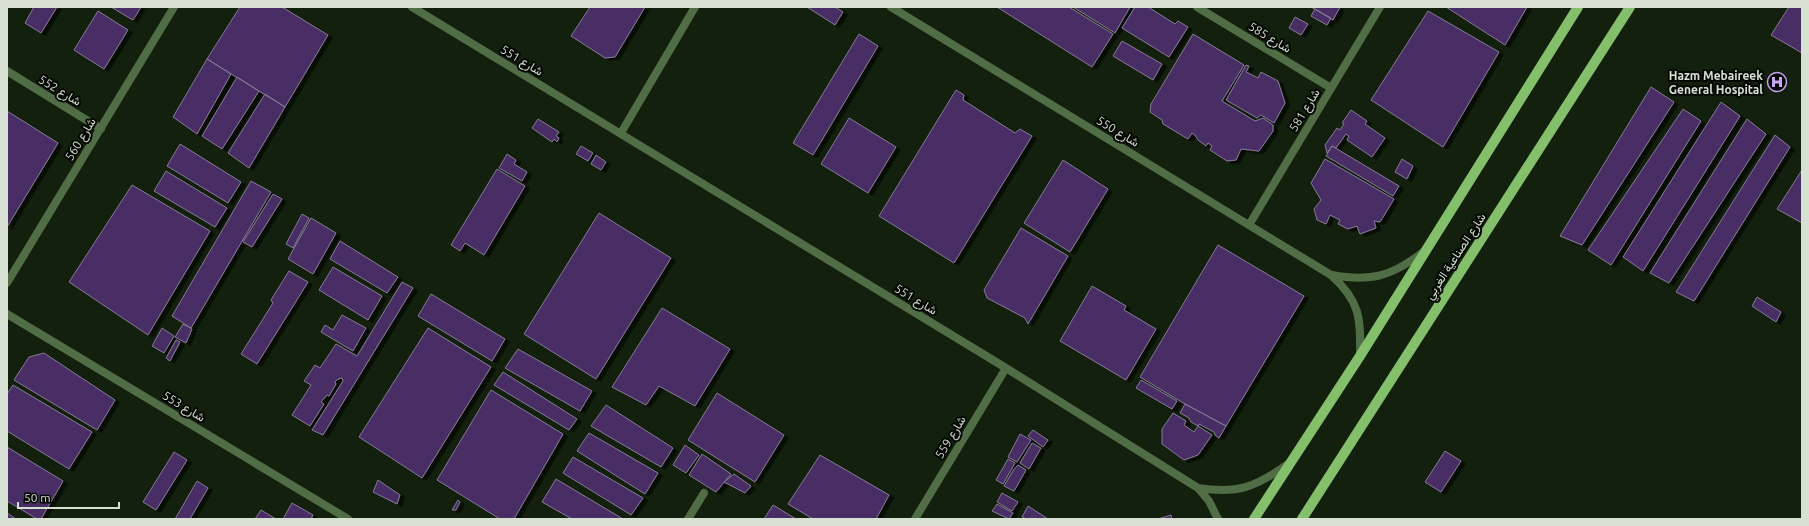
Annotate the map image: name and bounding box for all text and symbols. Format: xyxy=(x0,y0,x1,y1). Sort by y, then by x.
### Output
street label: شارع 585 xyxy=(1245,19,1294,57)
street label: شارع 551 xyxy=(497,42,546,80)
place label: Hazm Mebaireek General Hospital xyxy=(1669,69,1763,96)
hospital icon: Hazm Mebaireek General Hospital xyxy=(1766,71,1788,93)
street label: شارع 552 xyxy=(35,72,84,110)
street label: شارع 581 xyxy=(1286,86,1324,135)
street label: شارع 550 xyxy=(1093,113,1142,151)
street label: شارع 560 xyxy=(62,115,100,164)
street label: شارع الصناعية الغربي xyxy=(1422,210,1491,304)
street label: شارع 551 xyxy=(891,281,940,319)
street label: شارع 553 xyxy=(159,388,208,426)
street label: شارع 559 xyxy=(932,413,970,462)
scale bar xyxy=(18,484,119,510)
text: 50 m xyxy=(24,491,51,504)

